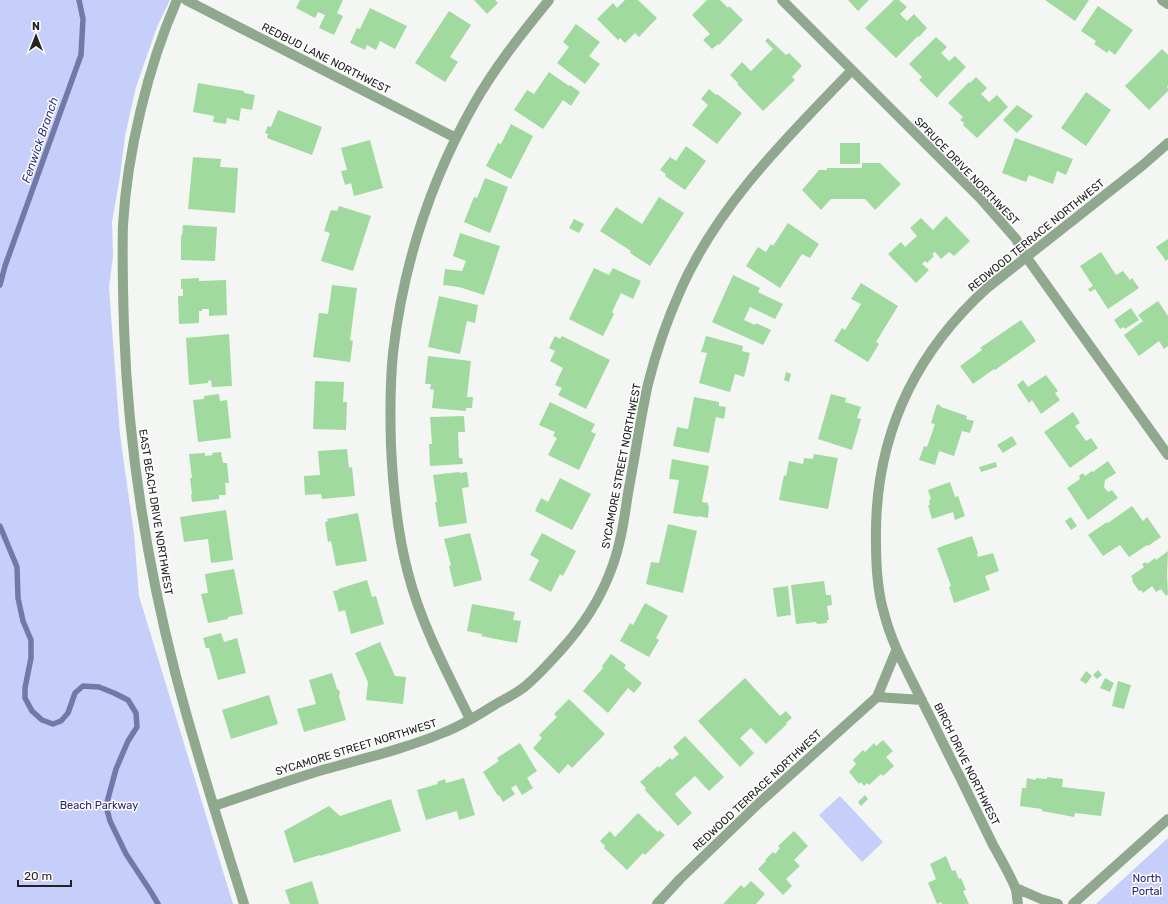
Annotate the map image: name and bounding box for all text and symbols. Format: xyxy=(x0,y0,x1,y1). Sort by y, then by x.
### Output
north arrow xyxy=(16,16,56,56)
text: N xyxy=(32,20,40,33)
street label: REDBUD LANE NORTHWEST xyxy=(259,20,393,97)
water label: Fenwick Branch xyxy=(19,95,61,185)
street label: SPRUCE DRIVE NORTHWEST xyxy=(912,115,1022,228)
street label: REDWOOD TERRACE NORTHWEST xyxy=(966,176,1107,294)
street label: SYCAMORE STREET NORTHWEST xyxy=(599,382,644,550)
street label: EAST BEACH DRIVE NORTHWEST xyxy=(136,428,175,597)
street label: BIRCH DRIVE NORTHWEST xyxy=(931,701,1002,828)
street label: SYCAMORE STREET NORTHWEST xyxy=(274,716,439,778)
street label: REDWOOD TERRACE NORTHWEST xyxy=(690,727,825,854)
park label: Beach Parkway xyxy=(60,799,138,812)
scale bar xyxy=(18,862,71,888)
text: 20 m xyxy=(24,869,52,883)
park label: North Portal xyxy=(1132,872,1162,898)

